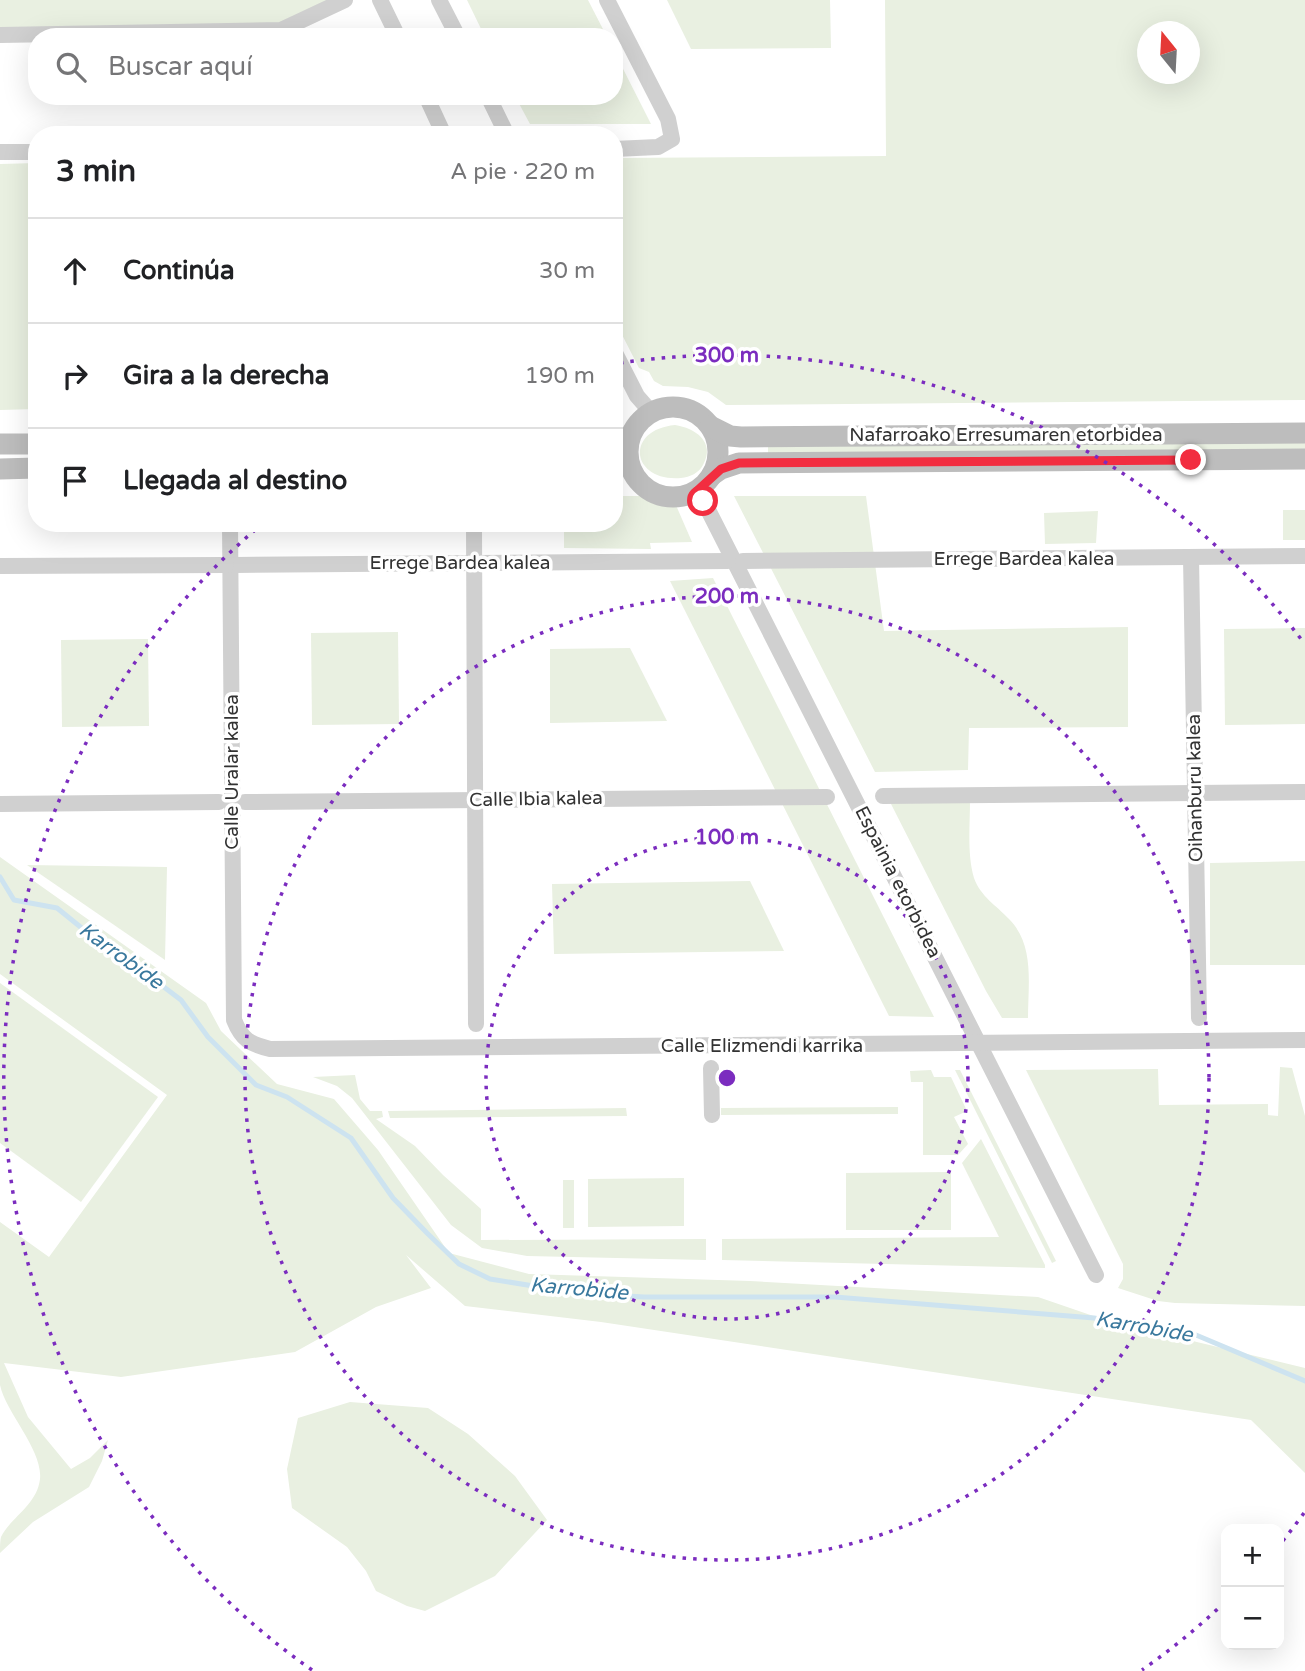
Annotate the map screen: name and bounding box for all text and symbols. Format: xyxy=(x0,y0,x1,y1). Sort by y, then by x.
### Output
north arrow xyxy=(1137,21,1200,84)
search box xyxy=(28,28,623,105)
icon: search xyxy=(52,48,90,86)
text: Buscar aquí xyxy=(108,51,253,82)
text: 3 min xyxy=(56,153,136,190)
text: A pie · 220 m xyxy=(450,158,595,186)
icon: ahead xyxy=(56,252,94,290)
text: Continúa xyxy=(123,255,235,286)
text: 30 m xyxy=(539,257,595,285)
text: 300 m xyxy=(695,343,759,368)
icon: right xyxy=(56,357,94,395)
text: Gira a la derecha xyxy=(123,360,329,391)
text: 190 m xyxy=(525,362,595,390)
street label: Nafarroako Erresumaren etorbidea xyxy=(849,424,1163,446)
route end xyxy=(1175,444,1206,475)
icon: arrive xyxy=(56,462,94,500)
text: Llegada al destino xyxy=(123,465,347,496)
route start xyxy=(687,485,718,516)
street label: Errege Bardea kalea xyxy=(934,548,1114,570)
street label: Errege Bardea kalea xyxy=(370,552,550,574)
text: 200 m xyxy=(695,584,759,609)
street label: Calle Uralar kalea xyxy=(221,694,243,850)
street label: Oihanburu kalea xyxy=(1183,714,1207,862)
street label: Calle Ibia kalea xyxy=(469,787,603,811)
street label: Espainia etorbidea xyxy=(850,802,946,962)
text: 100 m xyxy=(695,825,759,850)
water label: Karrobide xyxy=(74,917,169,996)
street label: Calle Elizmendi karrika xyxy=(661,1035,863,1057)
centre of rings xyxy=(715,1066,739,1090)
water label: Karrobide xyxy=(529,1272,630,1306)
water label: Karrobide xyxy=(1094,1306,1196,1348)
map controls xyxy=(1221,1524,1284,1650)
button: + xyxy=(1221,1524,1284,1587)
button: − xyxy=(1221,1587,1284,1650)

